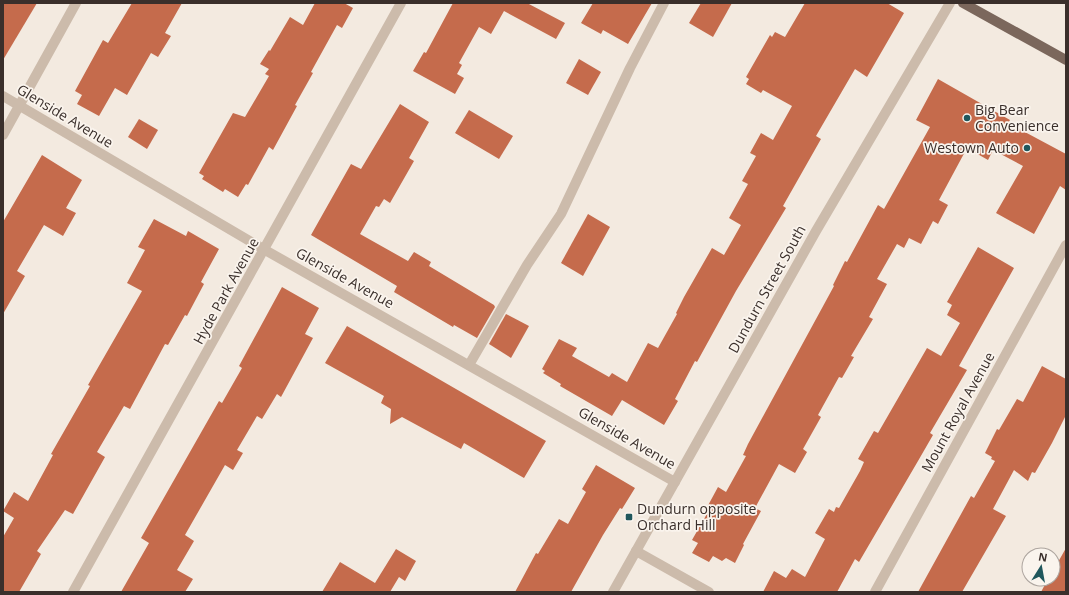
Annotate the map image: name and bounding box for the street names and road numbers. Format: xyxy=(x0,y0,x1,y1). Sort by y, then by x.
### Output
street label: Glenside Avenue xyxy=(14,79,117,152)
street label: Dundurn Street South xyxy=(723,221,810,356)
street label: Hyde Park Avenue xyxy=(188,234,263,347)
street label: Glenside Avenue xyxy=(293,243,398,312)
street label: Mount Royal Avenue xyxy=(917,348,999,475)
street label: Glenside Avenue xyxy=(575,402,679,473)

